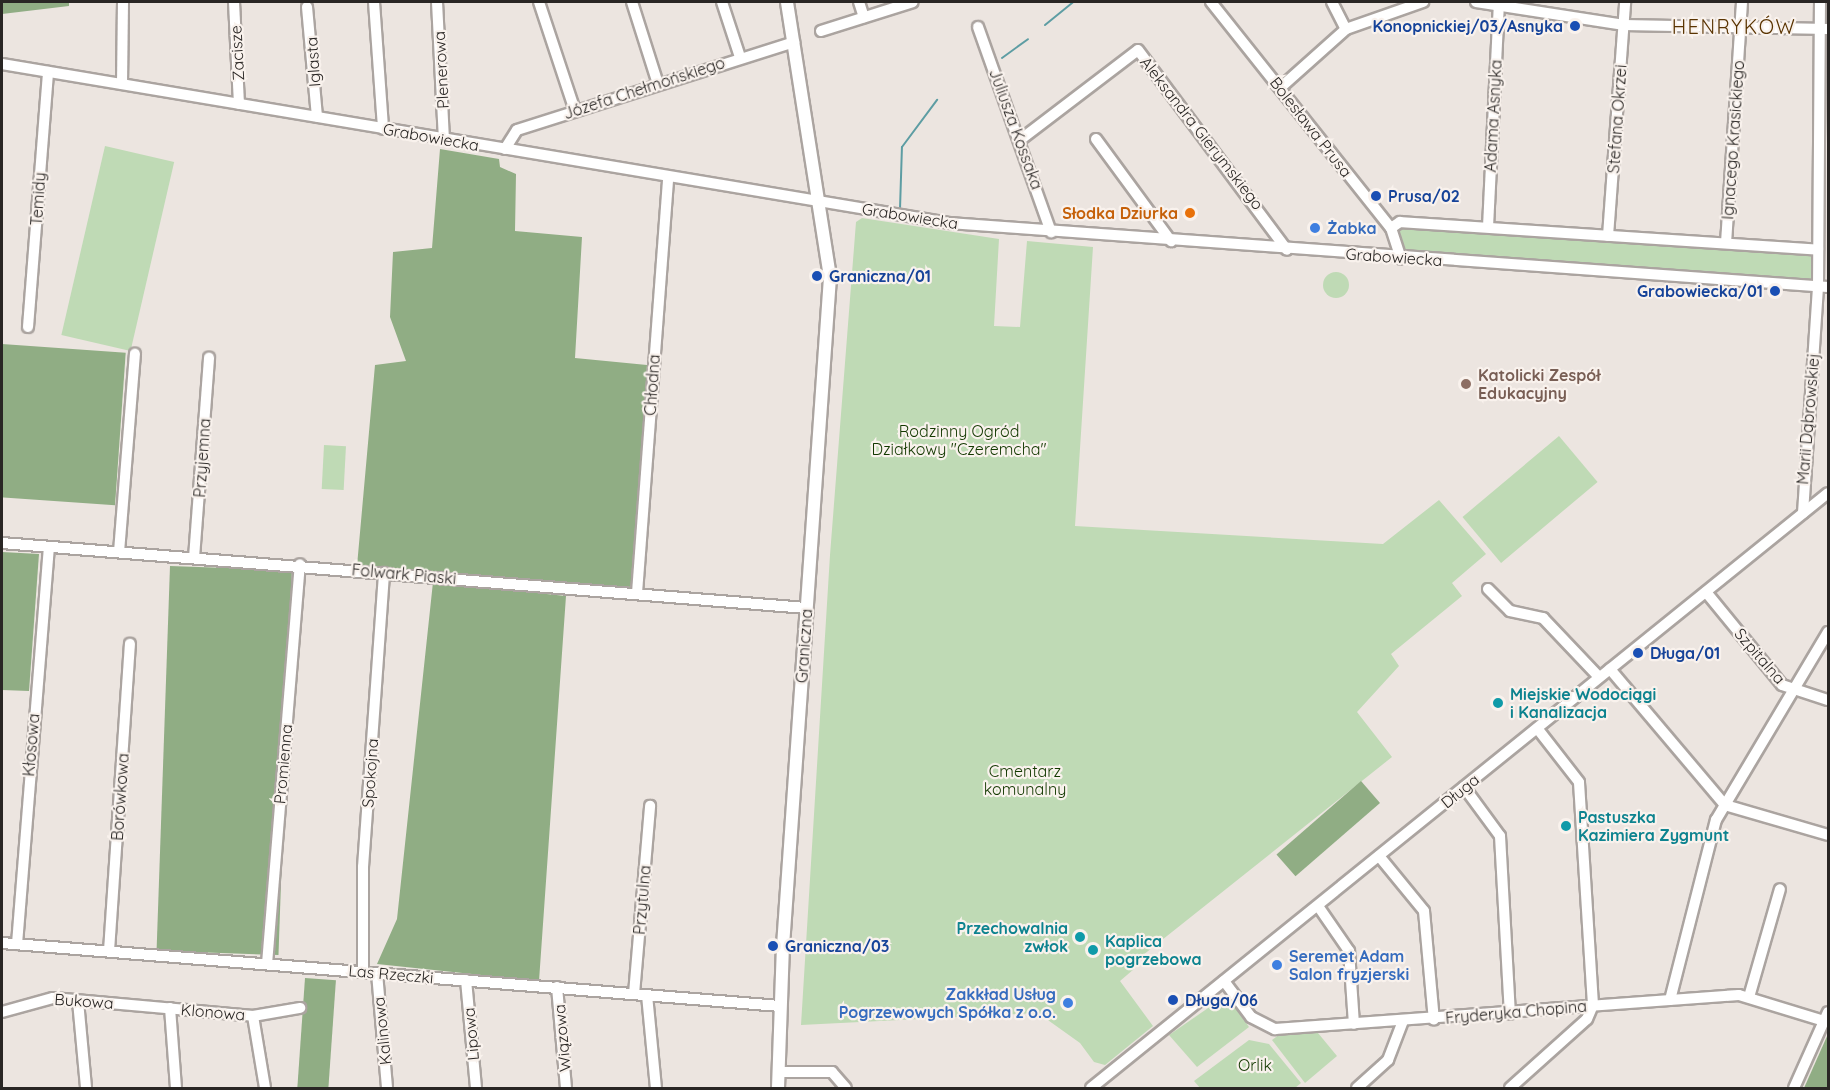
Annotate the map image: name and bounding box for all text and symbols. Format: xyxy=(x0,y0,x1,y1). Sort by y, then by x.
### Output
district label: HENRYKÓW xyxy=(1672,14,1796,38)
place label: Konopnickiej/03/Asnyka xyxy=(1372,16,1563,36)
marker: Konopnickiej/03/Asnyka xyxy=(1568,19,1582,33)
street label: Zacisze xyxy=(226,25,248,81)
street label: Plenerowa xyxy=(429,31,453,109)
street label: Iglasta xyxy=(302,36,324,88)
street label: Józefa Chełmońskiego xyxy=(561,53,727,123)
street label: Aleksandra Gierymskiego xyxy=(1136,53,1268,213)
street label: Adama Asnyka xyxy=(1480,59,1506,173)
street label: Ignacego Krasickiego xyxy=(1718,60,1748,220)
street label: Stefana Okrzei xyxy=(1604,64,1630,174)
street label: Juliusza Kossaka xyxy=(985,66,1047,192)
street label: Bolesława Prusa xyxy=(1266,73,1356,181)
street label: Grabowiecka xyxy=(382,119,480,155)
street label: Temidy xyxy=(27,172,49,226)
place label: Prusa/02 xyxy=(1388,186,1460,206)
marker: Prusa/02 xyxy=(1369,189,1383,203)
street label: Grabowiecka xyxy=(861,199,959,233)
place label: Słodka Dziurka xyxy=(1062,203,1178,223)
marker: Słodka Dziurka xyxy=(1183,206,1197,220)
place label: Żabka xyxy=(1327,218,1377,238)
marker: Żabka xyxy=(1308,221,1322,235)
street label: Grabowiecka xyxy=(1345,244,1443,270)
place label: Graniczna/01 xyxy=(829,266,931,286)
marker: Graniczna/01 xyxy=(810,269,824,283)
place label: Grabowiecka/01 xyxy=(1637,281,1763,301)
marker: Grabowiecka/01 xyxy=(1768,284,1782,298)
street label: Marii Dąbrowskiej xyxy=(1793,353,1823,485)
street label: Chłodna xyxy=(640,354,664,416)
place label: Katolicki Zespół Edukacyjny xyxy=(1478,365,1601,403)
marker: Katolicki Zespół Edukacyjny xyxy=(1459,377,1473,391)
street label: Przyjemna xyxy=(190,418,214,498)
park label: Rodzinny Ogród Działkowy "Czeremcha" xyxy=(871,421,1047,459)
street label: Folwark Piaski xyxy=(351,560,457,588)
street label: Graniczna xyxy=(792,608,816,684)
street label: Szpitalna xyxy=(1731,624,1789,688)
place label: Długa/01 xyxy=(1650,643,1720,663)
marker: Długa/01 xyxy=(1631,646,1645,660)
place label: Miejskie Wodociągi i Kanalizacja xyxy=(1510,684,1656,722)
marker: Miejskie Wodociągi i Kanalizacja xyxy=(1491,696,1505,710)
street label: Kłosowa xyxy=(19,713,43,777)
street label: Promienna xyxy=(270,723,296,805)
street label: Spokojna xyxy=(358,738,382,808)
street label: Borówkowa xyxy=(107,753,133,841)
park label: Cmentarz komunalny xyxy=(984,761,1066,799)
street label: Długa xyxy=(1437,770,1483,812)
place label: Pastuszka Kazimiera Zygmunt xyxy=(1578,807,1729,845)
marker: Pastuszka Kazimiera Zygmunt xyxy=(1559,819,1573,833)
street label: Przytulna xyxy=(629,864,655,936)
place label: Przechowalnia zwłok xyxy=(957,918,1068,956)
marker: Przechowalnia zwłok xyxy=(1073,930,1087,944)
place label: Kaplica pogrzebowa xyxy=(1105,931,1202,969)
place label: Graniczna/03 xyxy=(785,936,889,956)
marker: Graniczna/03 xyxy=(766,939,780,953)
marker: Kaplica pogrzebowa xyxy=(1086,943,1100,957)
place label: Seremet Adam Salon fryzjerski xyxy=(1289,946,1409,984)
marker: Seremet Adam Salon fryzjerski xyxy=(1270,958,1284,972)
street label: Las Rzeczki xyxy=(348,961,434,987)
place label: Zakkład Usług Pogrzewowych Spółka z o.o. xyxy=(839,984,1056,1022)
street label: Bukowa xyxy=(54,989,114,1013)
place label: Długa/06 xyxy=(1185,990,1258,1010)
marker: Długa/06 xyxy=(1166,993,1180,1007)
street label: Kalinowa xyxy=(369,996,395,1066)
marker: Zakkład Usług Pogrzewowych Spółka z o.o. xyxy=(1061,996,1075,1010)
street label: Fryderyka Chopina xyxy=(1444,996,1588,1028)
street label: Klonowa xyxy=(180,1000,246,1024)
street label: Wiązowa xyxy=(549,1004,575,1072)
street label: Lipowa xyxy=(459,1007,483,1061)
park label: Orlik xyxy=(1238,1055,1272,1075)

